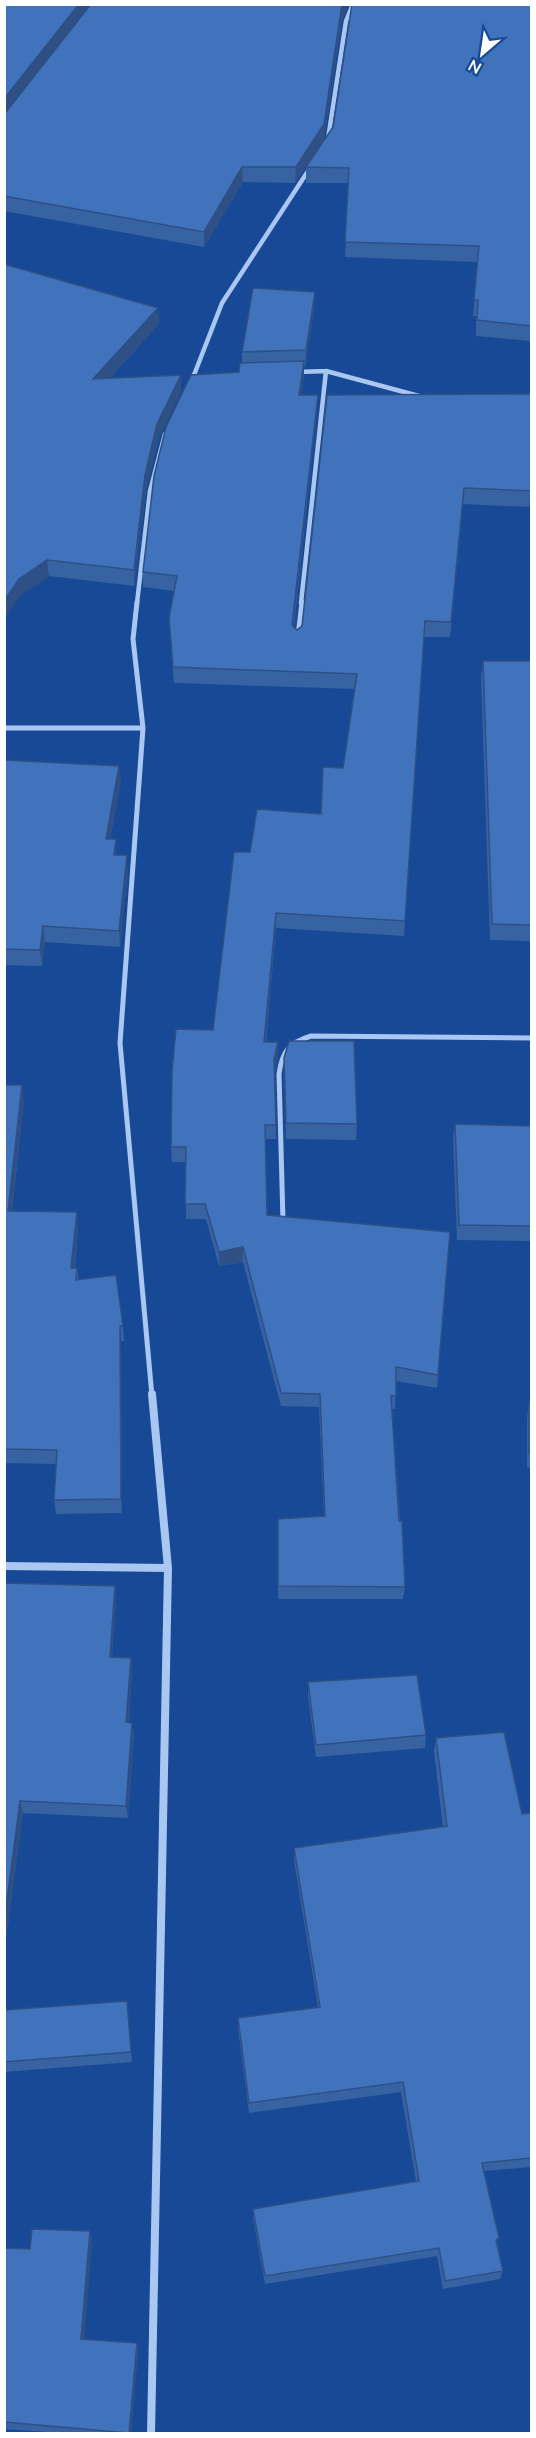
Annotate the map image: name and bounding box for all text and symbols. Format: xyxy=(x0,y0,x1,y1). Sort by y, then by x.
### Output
north arrow xyxy=(452,24,512,84)
text: N xyxy=(465,54,486,79)

